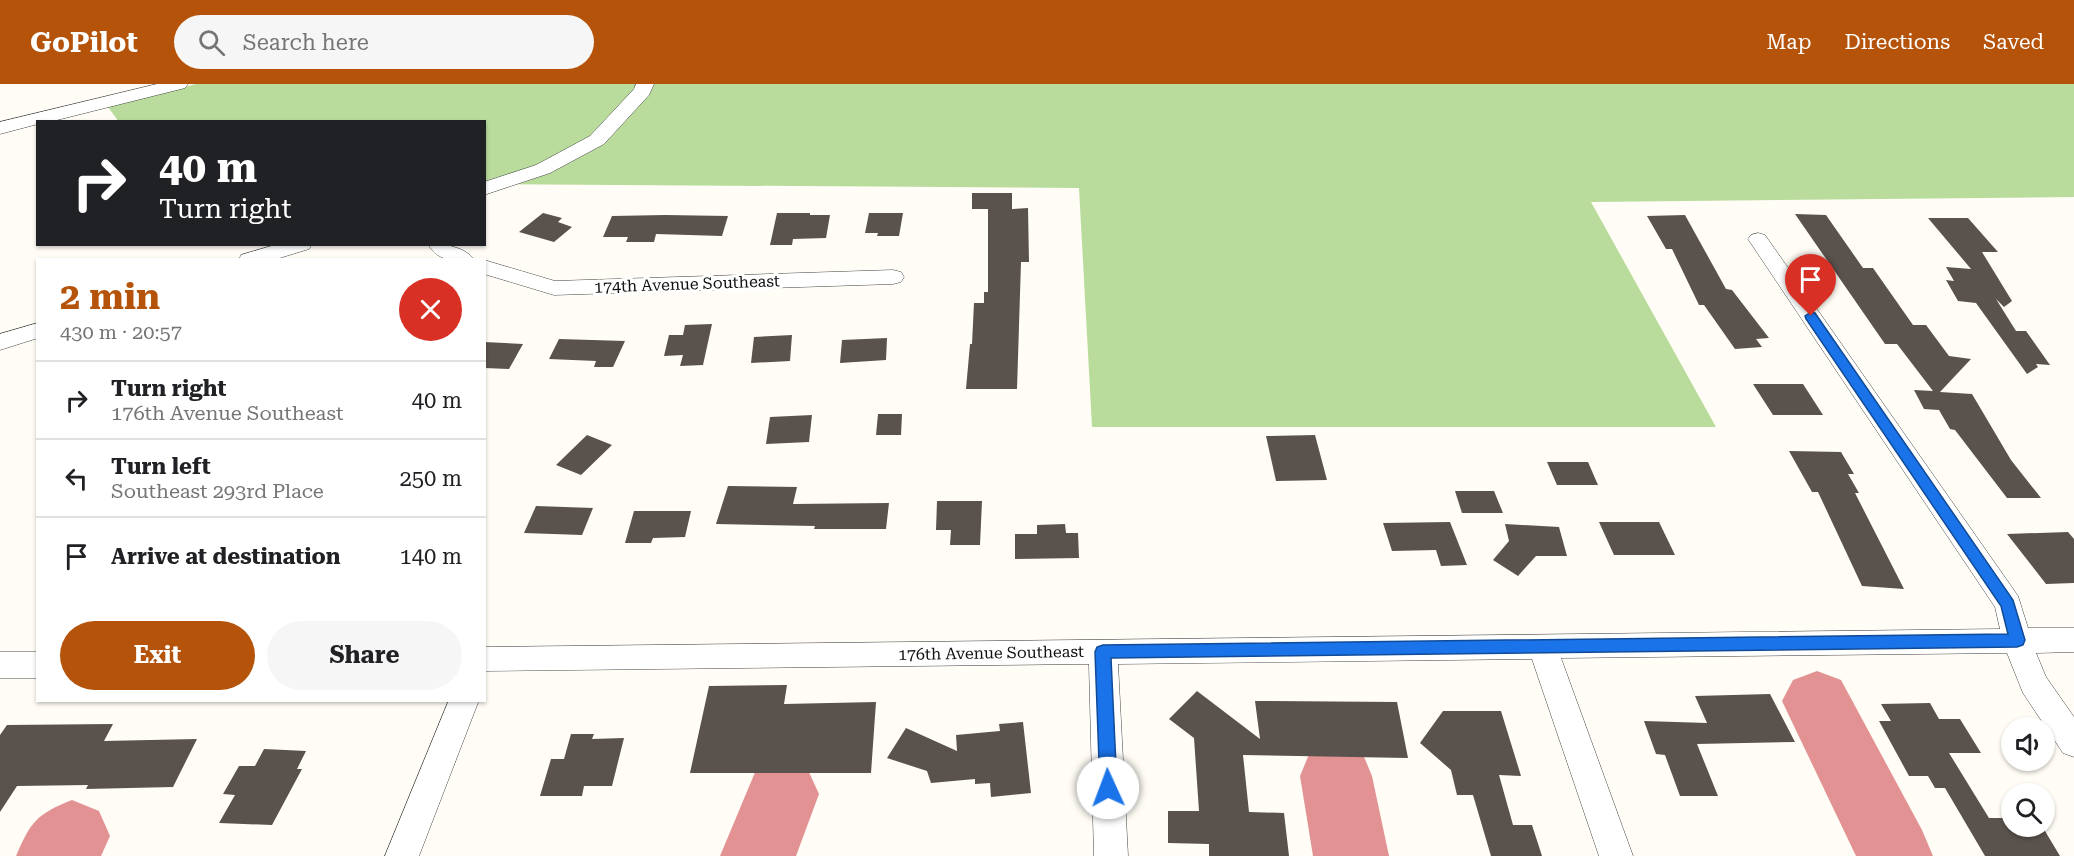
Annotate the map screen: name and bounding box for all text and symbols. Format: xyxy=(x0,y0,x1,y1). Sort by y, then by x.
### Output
search box xyxy=(174,15,594,69)
text: GoPilot xyxy=(30,26,138,59)
icon: search xyxy=(195,26,228,59)
text: Search here xyxy=(243,30,369,55)
text: Map xyxy=(1767,30,1811,54)
text: Directions xyxy=(1844,30,1950,54)
text: Saved xyxy=(1983,30,2044,54)
text: 40 m xyxy=(159,143,257,192)
icon: right xyxy=(60,144,138,222)
text: Turn right xyxy=(159,193,292,225)
pin xyxy=(1785,254,1836,316)
icon: arrive xyxy=(1794,263,1827,296)
street label: 174th Avenue Southeast xyxy=(594,271,780,297)
text: 2 min xyxy=(60,276,160,318)
button: close xyxy=(399,278,462,341)
text: 430 m · 20:57 xyxy=(60,320,182,344)
text: Turn right xyxy=(111,376,226,401)
icon: right xyxy=(60,384,93,417)
text: 40 m xyxy=(412,388,462,413)
text: 176th Avenue Southeast xyxy=(111,401,343,425)
text: Turn left xyxy=(111,454,211,479)
icon: left xyxy=(60,462,93,495)
text: 250 m xyxy=(399,466,462,491)
text: Southeast 293rd Place xyxy=(111,479,324,503)
icon: arrive xyxy=(60,540,93,573)
text: Arrive at destination xyxy=(111,544,340,569)
text: 140 m xyxy=(399,544,462,569)
button: Exit xyxy=(60,621,255,690)
button: Share xyxy=(267,621,462,690)
street label: 176th Avenue Southeast xyxy=(898,642,1084,664)
map controls xyxy=(2001,717,2055,837)
button: sound xyxy=(2001,717,2055,771)
position arrow xyxy=(1076,756,1140,820)
button: search xyxy=(2001,783,2055,837)

